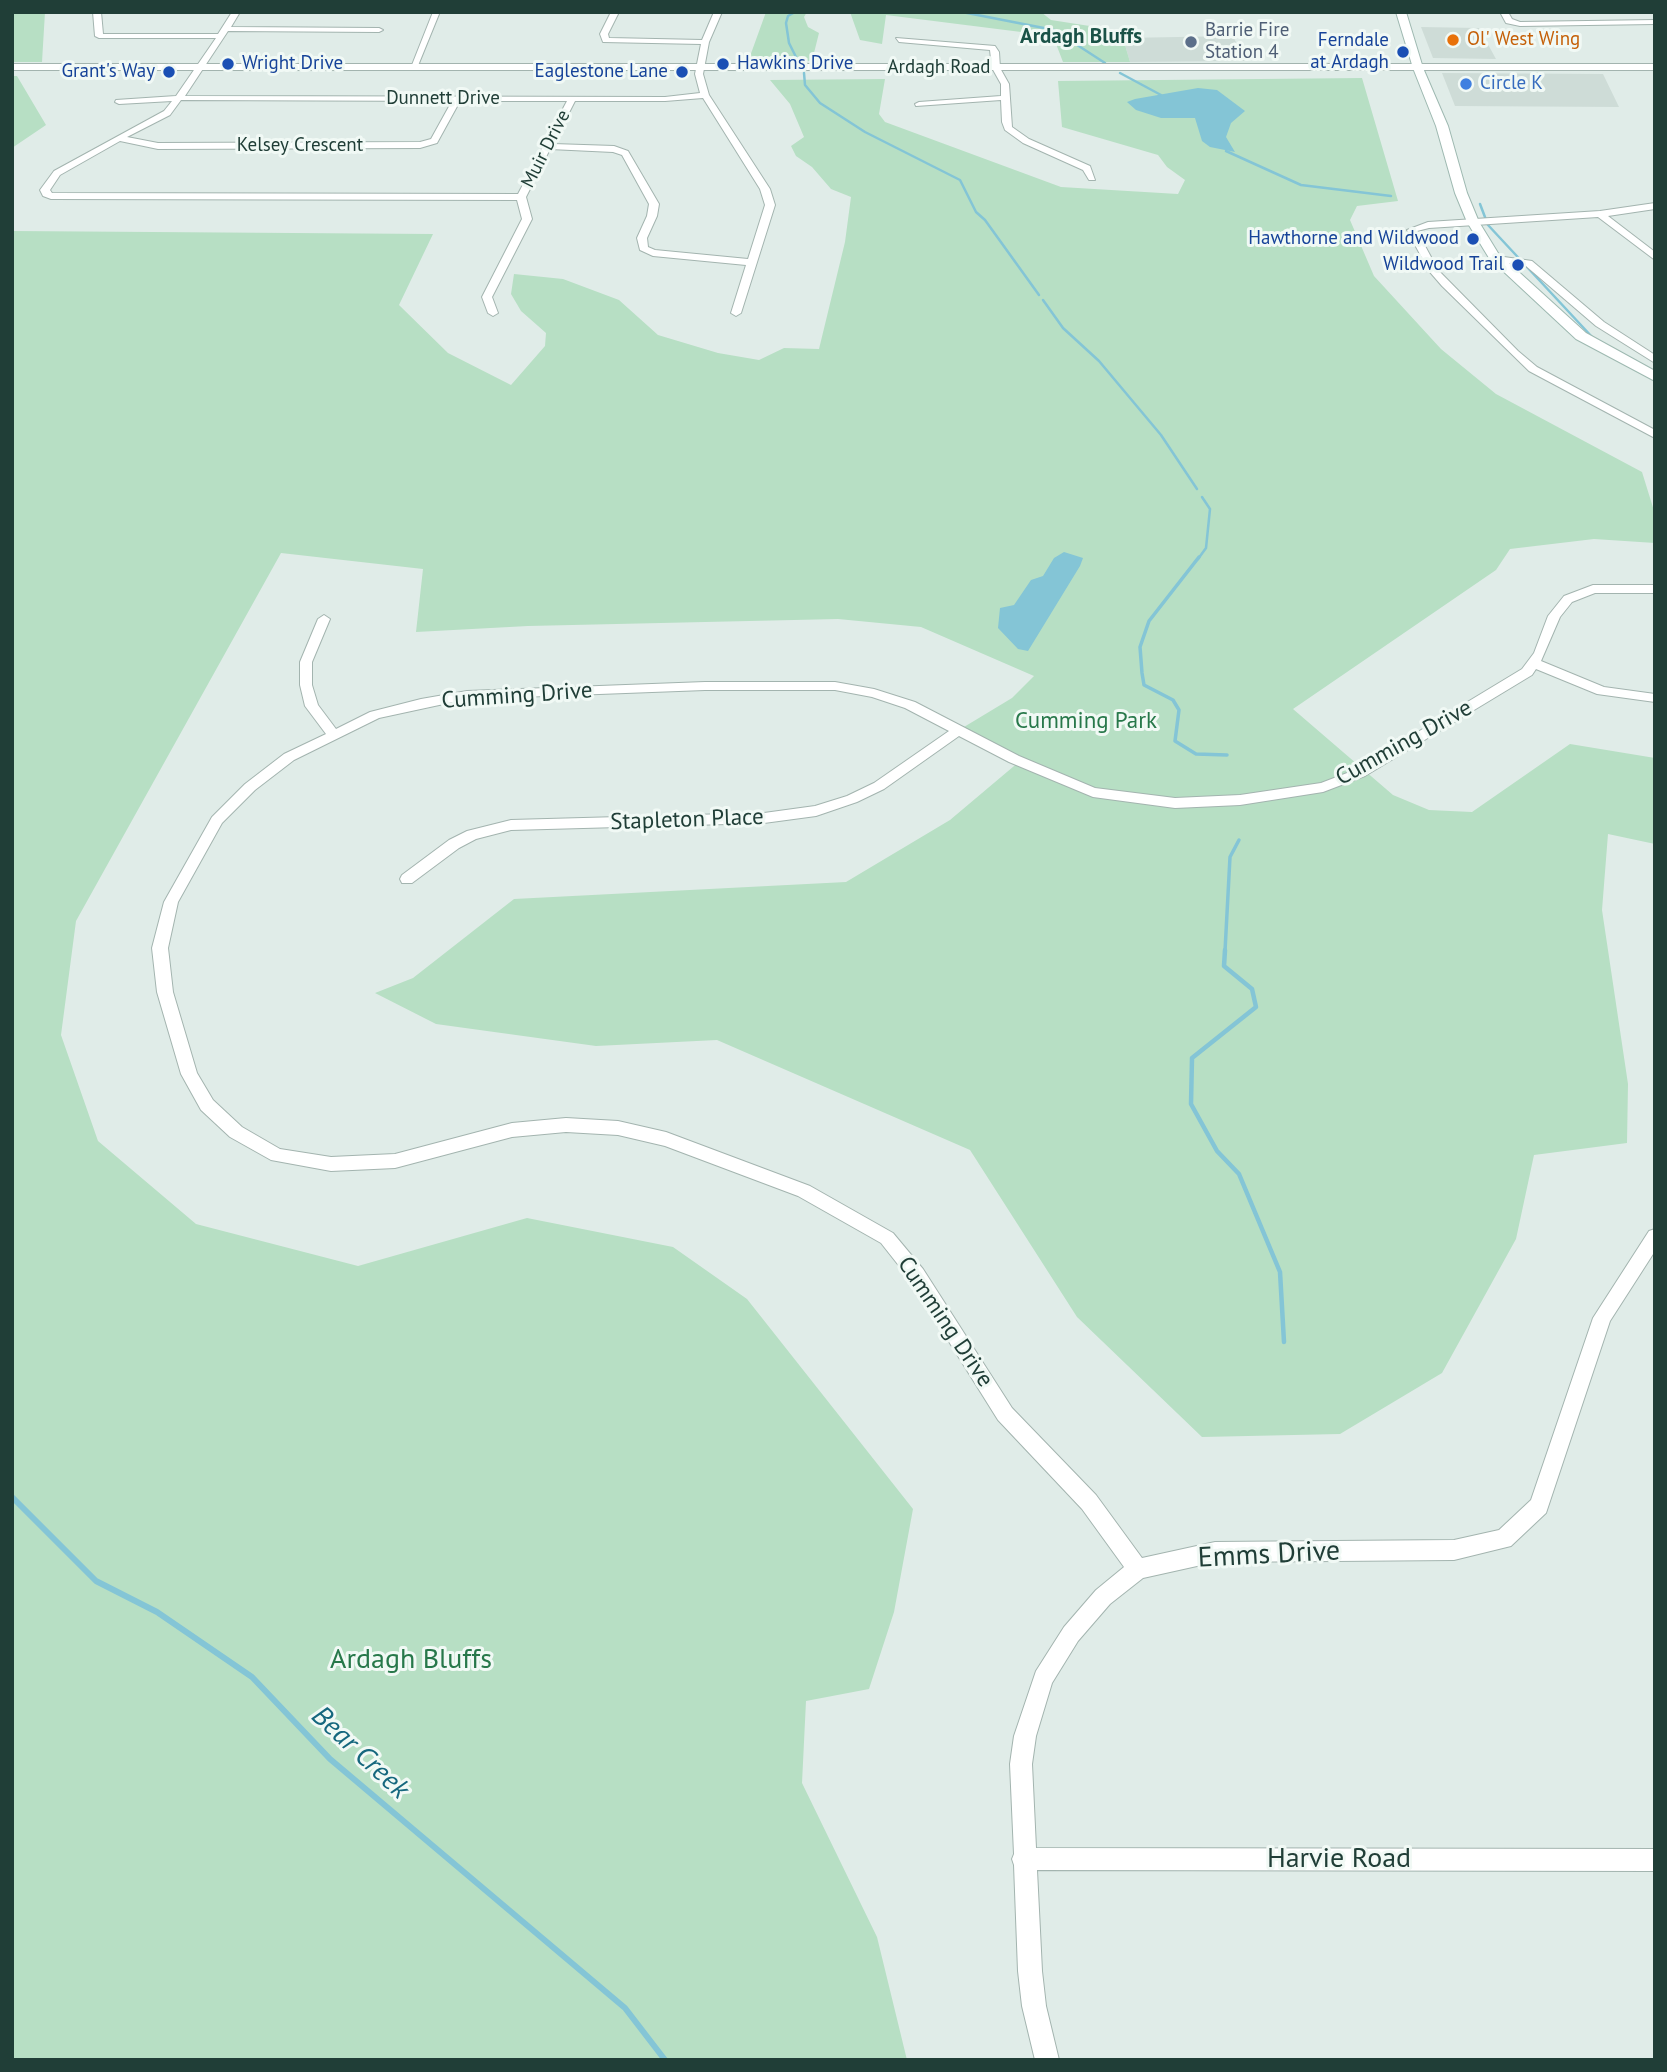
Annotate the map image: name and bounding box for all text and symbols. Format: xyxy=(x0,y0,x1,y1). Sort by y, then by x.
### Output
place label: Barrie Fire Station 4 xyxy=(1205,20,1289,64)
district label: Ardagh Bluffs xyxy=(1020,24,1142,50)
place label: Ol' West Wing xyxy=(1467,29,1580,51)
place label: Ferndale at Ardagh xyxy=(1310,30,1389,74)
marker: Ol' West Wing xyxy=(1445,32,1461,48)
marker: Barrie Fire Station 4 xyxy=(1183,34,1199,50)
marker: Ferndale at Ardagh xyxy=(1395,44,1411,60)
place label: Wright Drive xyxy=(242,53,343,75)
place label: Hawkins Drive xyxy=(737,53,853,75)
marker: Wright Drive xyxy=(220,56,236,72)
marker: Hawkins Drive xyxy=(715,56,731,72)
street label: Ardagh Road xyxy=(887,57,991,79)
place label: Grant's Way xyxy=(61,61,155,83)
place label: Eaglestone Lane xyxy=(535,61,668,83)
marker: Grant's Way xyxy=(161,64,177,80)
marker: Eaglestone Lane xyxy=(674,64,690,80)
place label: Circle K xyxy=(1480,73,1543,95)
marker: Circle K xyxy=(1458,76,1474,92)
street label: Dunnett Drive xyxy=(386,88,500,110)
street label: Muir Drive xyxy=(517,106,575,192)
street label: Kelsey Crescent xyxy=(237,135,363,157)
place label: Hawthorne and Wildwood xyxy=(1248,228,1459,250)
marker: Hawthorne and Wildwood xyxy=(1465,231,1481,247)
place label: Wildwood Trail xyxy=(1383,254,1504,276)
marker: Wildwood Trail xyxy=(1510,257,1526,273)
street label: Cumming Drive xyxy=(441,677,593,715)
street label: Cumming Drive xyxy=(1331,694,1477,792)
park label: Cumming Park xyxy=(1015,707,1157,735)
street label: Stapleton Place xyxy=(610,804,764,836)
street label: Cumming Drive xyxy=(891,1252,999,1392)
street label: Emms Drive xyxy=(1197,1534,1341,1576)
park label: Ardagh Bluffs xyxy=(330,1643,492,1677)
water label: Bear Creek xyxy=(304,1699,416,1807)
street label: Harvie Road xyxy=(1267,1842,1411,1876)

